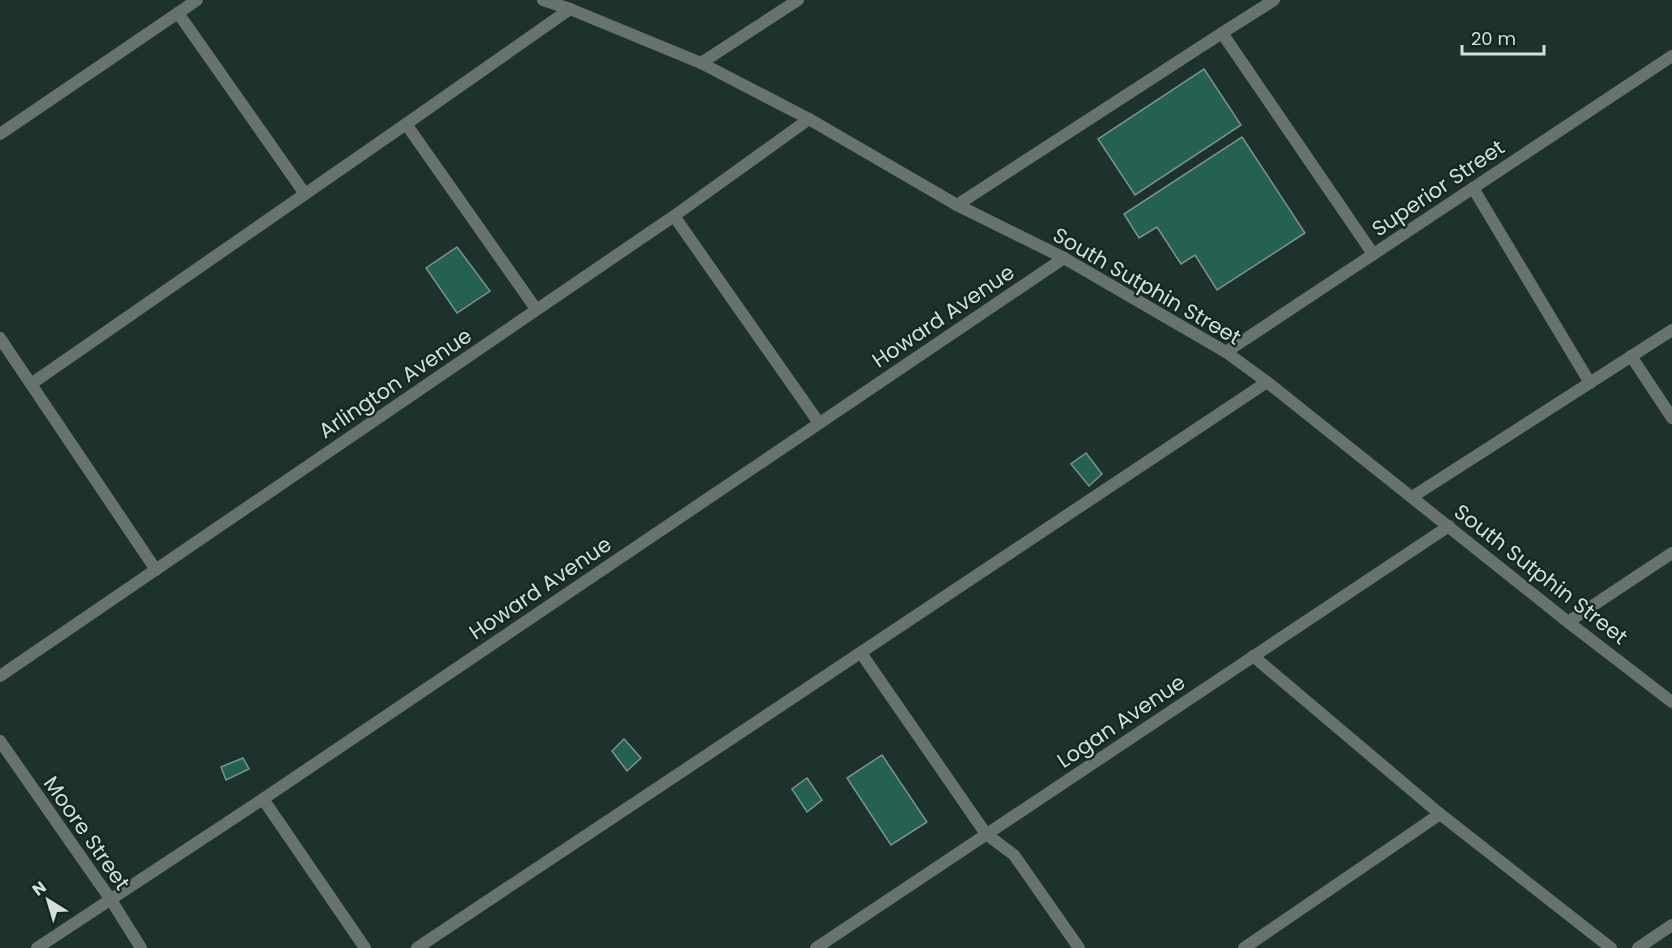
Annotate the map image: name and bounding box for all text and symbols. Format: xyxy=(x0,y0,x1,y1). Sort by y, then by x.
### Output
scale bar xyxy=(1462,18,1544,56)
text: 20 m xyxy=(1471,26,1516,51)
street label: Superior Street xyxy=(1366,133,1510,243)
street label: South Sutphin Street xyxy=(1048,220,1246,352)
street label: Howard Avenue xyxy=(866,258,1020,374)
street label: Arlington Avenue xyxy=(313,321,477,445)
street label: South Sutphin Street xyxy=(1448,497,1634,651)
street label: Howard Avenue xyxy=(463,530,617,646)
street label: Logan Avenue xyxy=(1051,667,1191,775)
street label: Moore Street xyxy=(37,770,137,896)
north arrow xyxy=(18,870,78,930)
text: N xyxy=(28,876,51,901)

